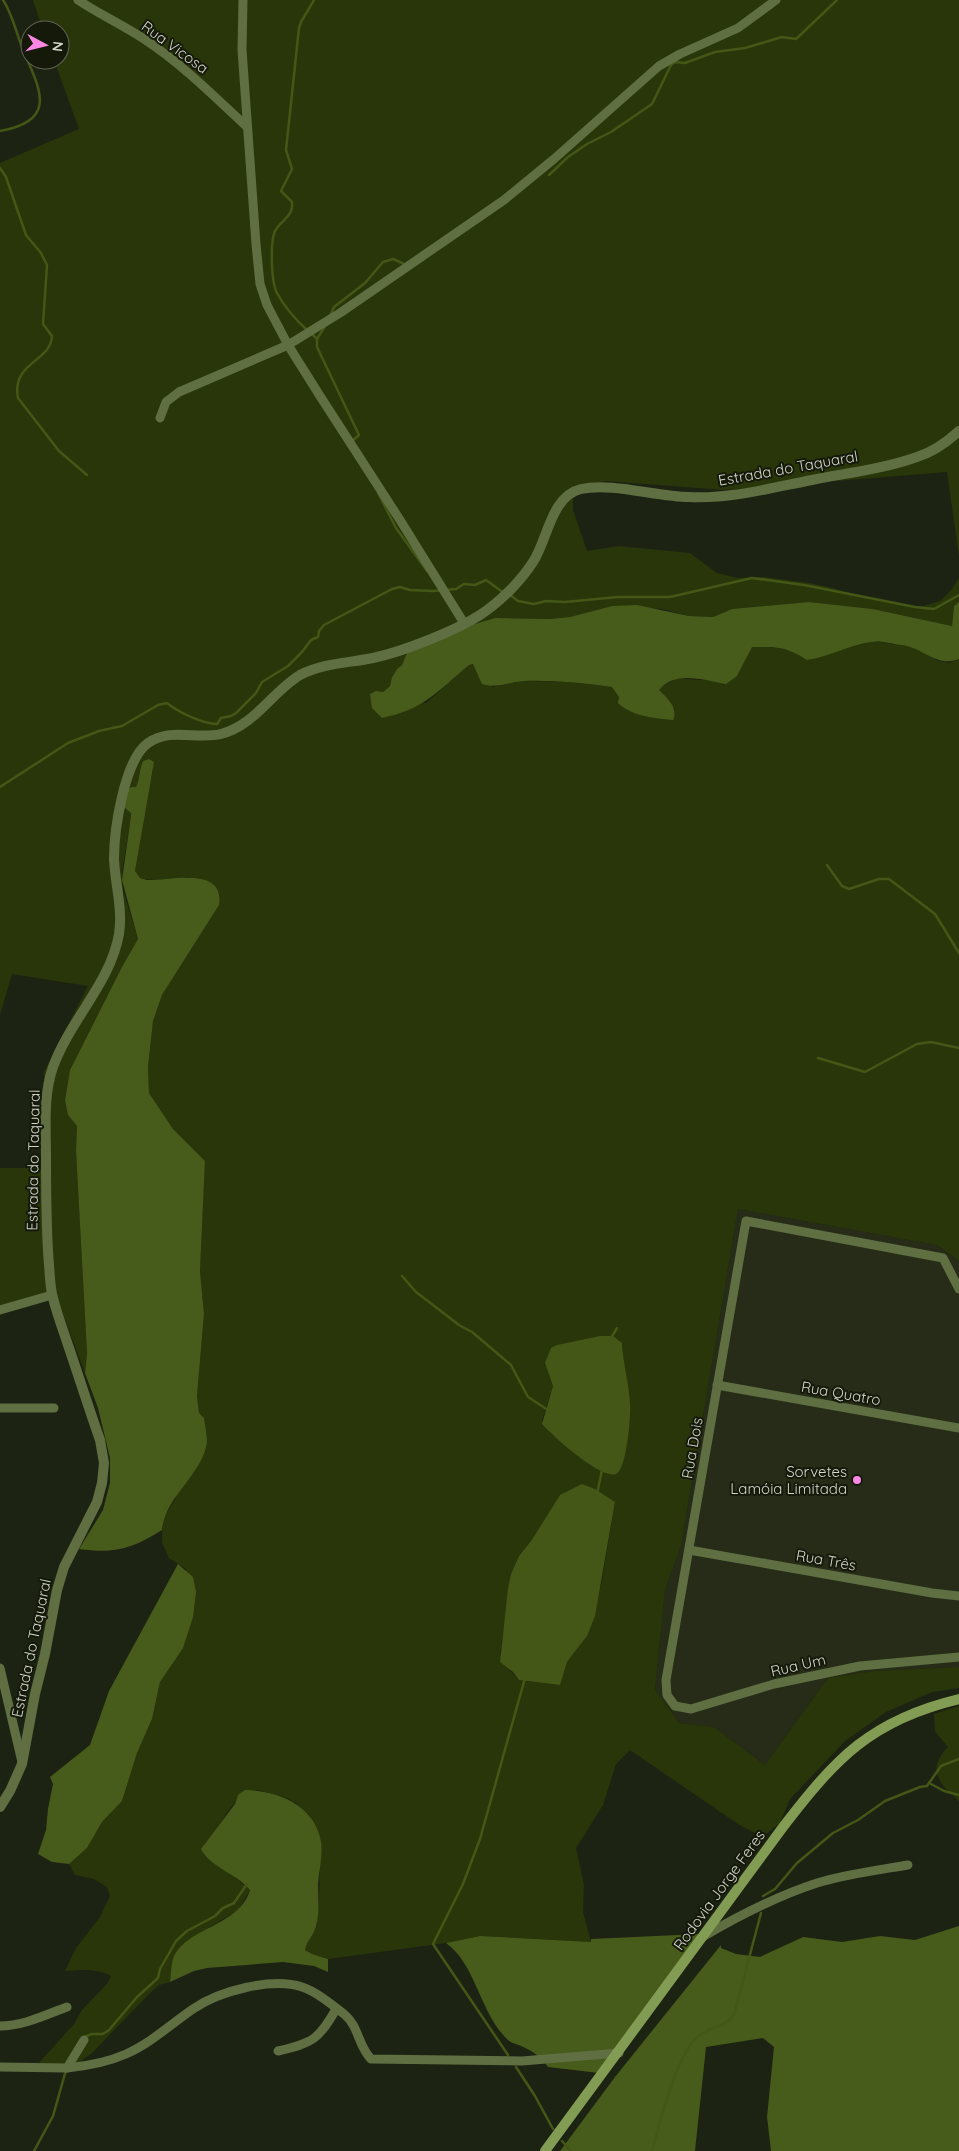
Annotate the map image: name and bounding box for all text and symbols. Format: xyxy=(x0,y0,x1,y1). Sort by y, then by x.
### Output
street label: Rua Vicosa xyxy=(138,16,212,78)
north arrow xyxy=(20,20,70,70)
text: N xyxy=(48,40,67,53)
street label: Estrada do Taquaral xyxy=(717,446,859,490)
street label: Estrada do Taquaral xyxy=(22,1089,44,1231)
street label: Rua Quatro xyxy=(800,1377,882,1409)
street label: Rua Dois xyxy=(677,1416,707,1480)
place label: Sorvetes Lamóia Limitada xyxy=(730,1462,847,1498)
marker: Sorvetes Lamóia Limitada xyxy=(851,1474,863,1486)
street label: Rua Três xyxy=(794,1545,858,1575)
street label: Estrada do Taquaral xyxy=(7,1577,55,1719)
street label: Rua Um xyxy=(769,1649,827,1681)
street label: Rodovia Jorge Feres xyxy=(669,1826,769,1954)

